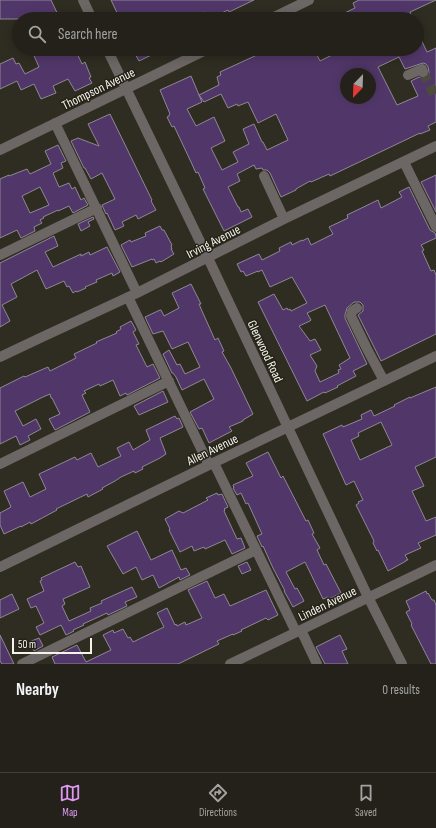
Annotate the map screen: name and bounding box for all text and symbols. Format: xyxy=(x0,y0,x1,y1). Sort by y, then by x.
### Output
search box xyxy=(12,12,424,56)
icon: search xyxy=(26,23,48,45)
text: Search here xyxy=(58,25,118,44)
street label: Thompson Avenue xyxy=(59,64,138,113)
north arrow xyxy=(340,68,376,104)
street label: Irving Avenue xyxy=(184,221,243,262)
street label: Glenwood Road xyxy=(244,318,286,385)
street label: Allen Avenue xyxy=(183,431,241,470)
street label: Linden Avenue xyxy=(296,583,359,625)
scale bar xyxy=(12,636,92,655)
text: 50 m xyxy=(18,638,36,651)
text: Nearby xyxy=(16,680,59,700)
text: 0 results xyxy=(382,682,420,698)
tab: Map xyxy=(59,782,81,819)
tab: Directions xyxy=(199,782,237,819)
tab: Saved xyxy=(355,782,377,819)

